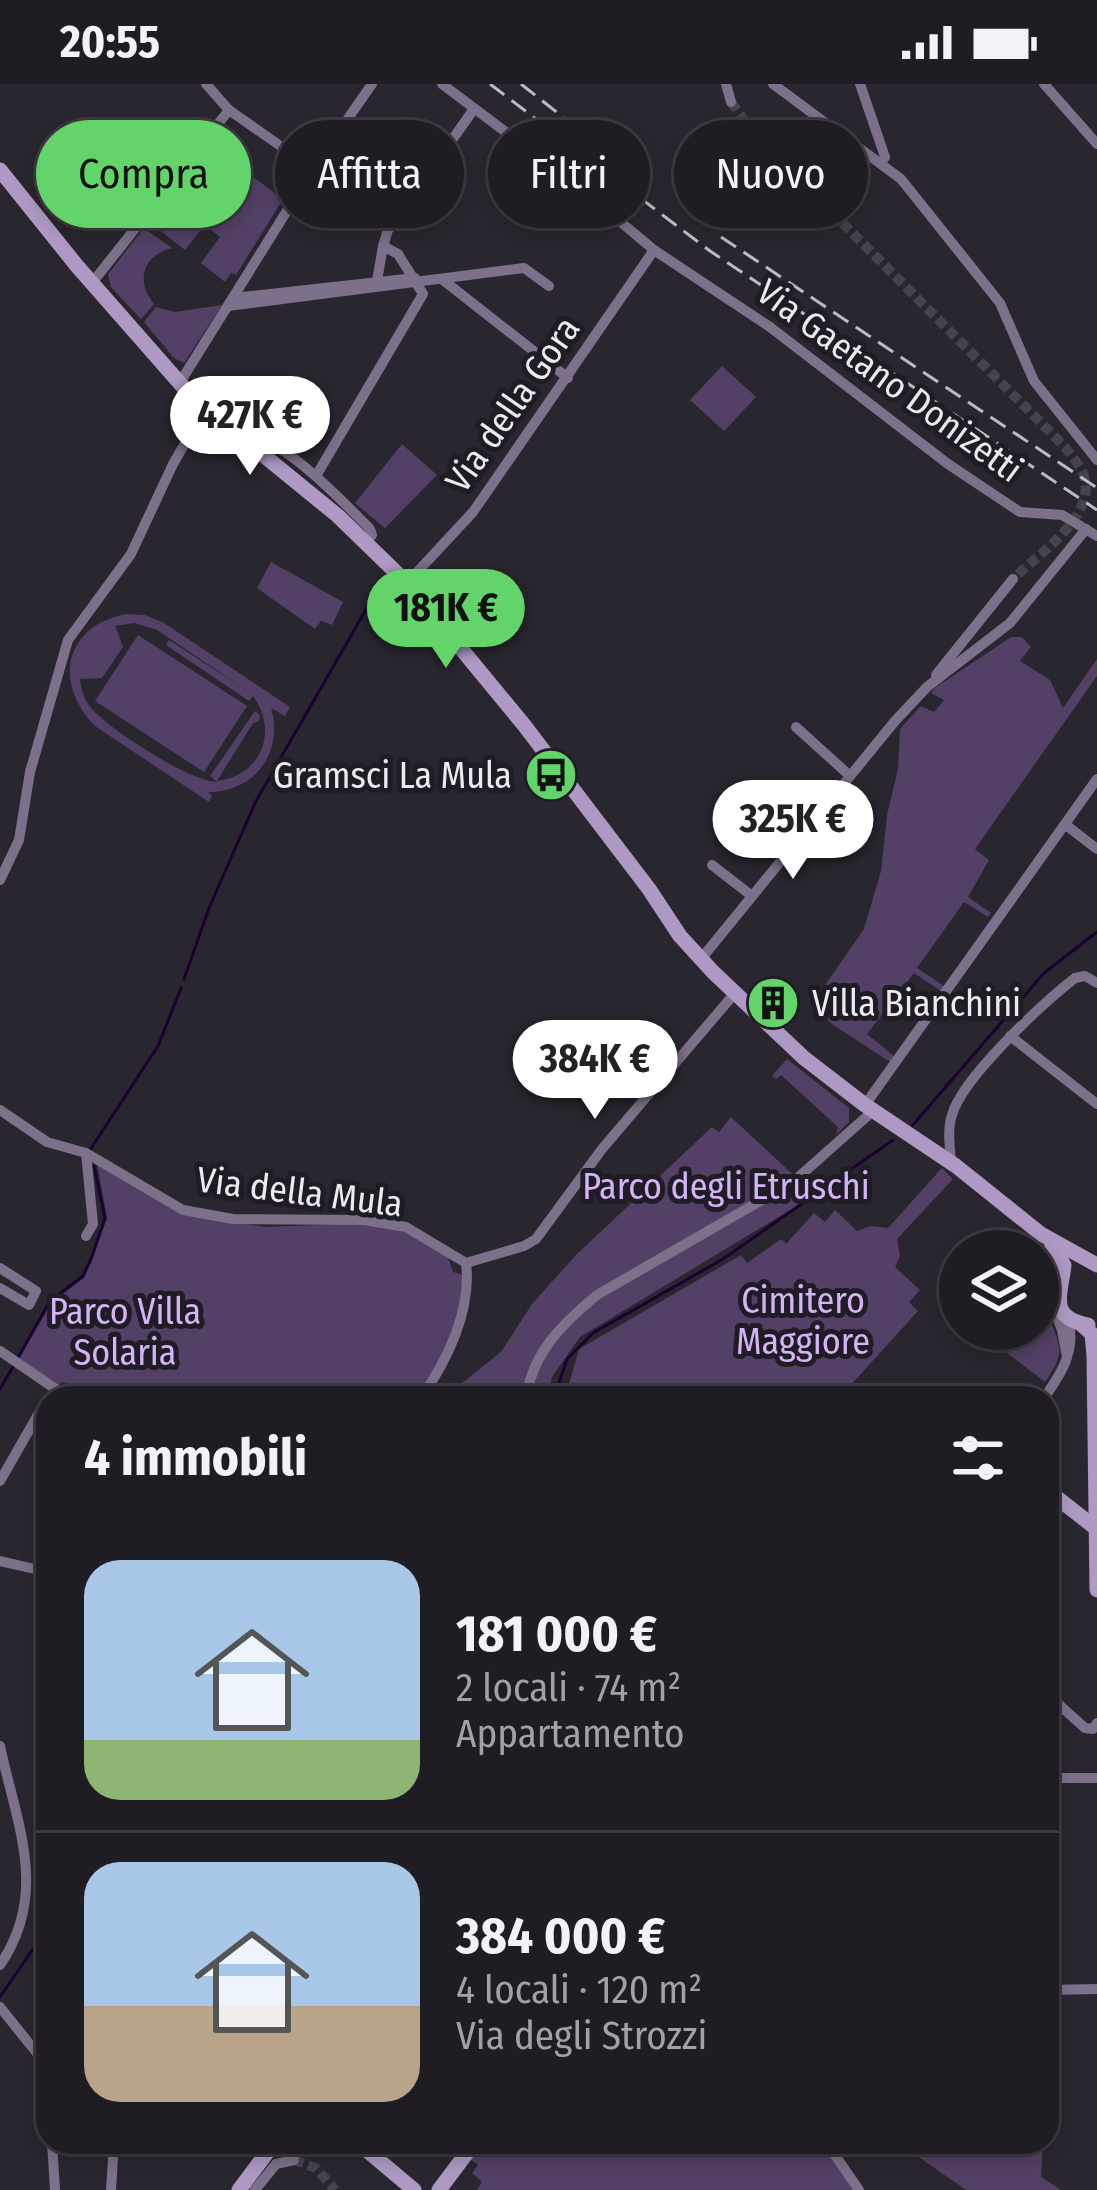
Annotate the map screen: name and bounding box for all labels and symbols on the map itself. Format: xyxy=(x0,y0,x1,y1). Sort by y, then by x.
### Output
street label: Via Gaetano Donizetti xyxy=(748,270,1031,492)
street label: Via della Gora xyxy=(436,308,589,501)
pin: 427K € xyxy=(152,376,348,478)
pin: 181K € xyxy=(348,569,544,671)
bus stop icon: Gramsci La Mula xyxy=(523,747,579,803)
place label: Gramsci La Mula xyxy=(273,754,512,798)
pin: 325K € xyxy=(695,780,891,882)
building icon: Villa Bianchini xyxy=(745,975,801,1031)
place label: Villa Bianchini xyxy=(812,982,1021,1026)
pin: 384K € xyxy=(497,1020,693,1122)
street label: Via della Mula xyxy=(195,1158,405,1226)
park label: Parco degli Etruschi xyxy=(582,1165,870,1209)
park label: Cimitero Maggiore xyxy=(736,1279,870,1364)
park label: Parco Villa Solaria xyxy=(49,1290,201,1375)

